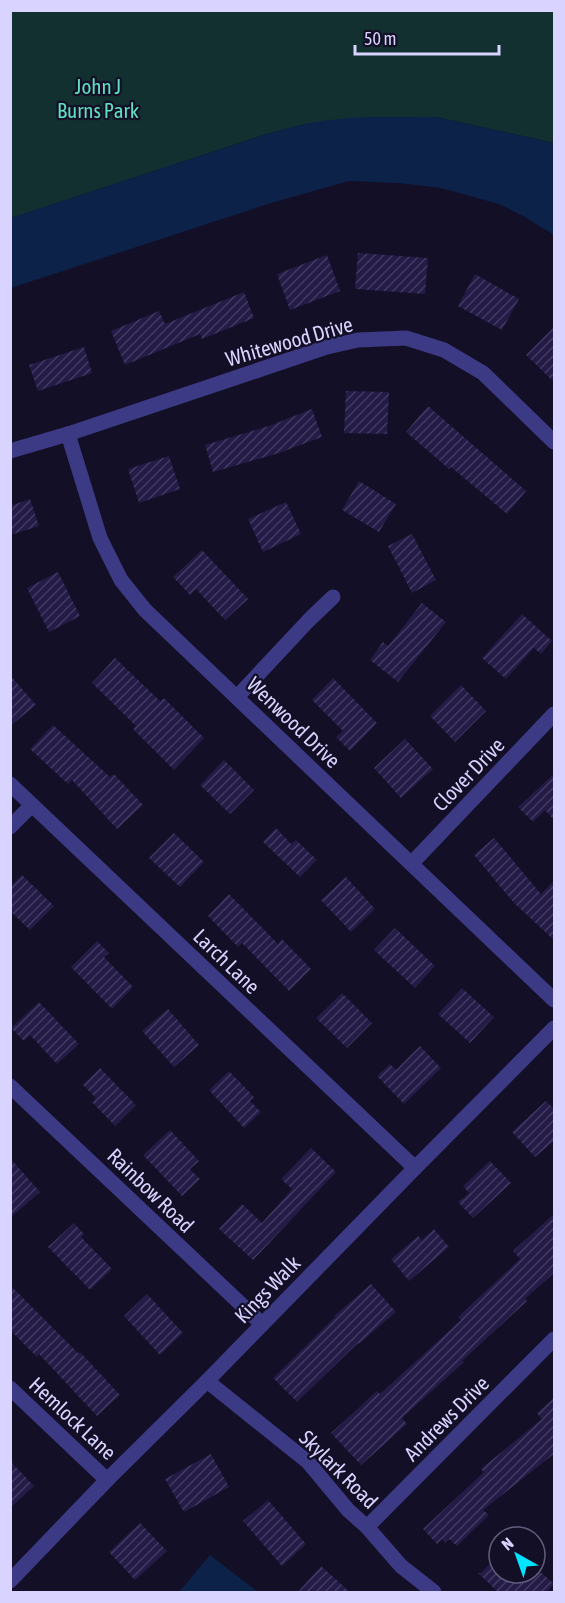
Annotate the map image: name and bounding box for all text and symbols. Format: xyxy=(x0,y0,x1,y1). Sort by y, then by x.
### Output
scale bar xyxy=(355,18,499,56)
text: 50 m xyxy=(364,28,396,49)
park label: John J Burns Park xyxy=(57,74,139,122)
street label: Whitewood Drive xyxy=(223,311,355,371)
street label: Wenwood Drive xyxy=(243,672,345,772)
street label: Clover Drive xyxy=(427,732,509,816)
street label: Larch Lane xyxy=(189,924,265,998)
street label: Rainbow Road xyxy=(103,1143,199,1237)
street label: Kings Walk xyxy=(229,1251,305,1327)
street label: Andrews Drive xyxy=(399,1371,493,1465)
street label: Hemlock Lane xyxy=(25,1372,121,1464)
street label: Skylark Road xyxy=(295,1425,383,1513)
north arrow xyxy=(487,1525,547,1585)
text: N xyxy=(498,1534,517,1553)

